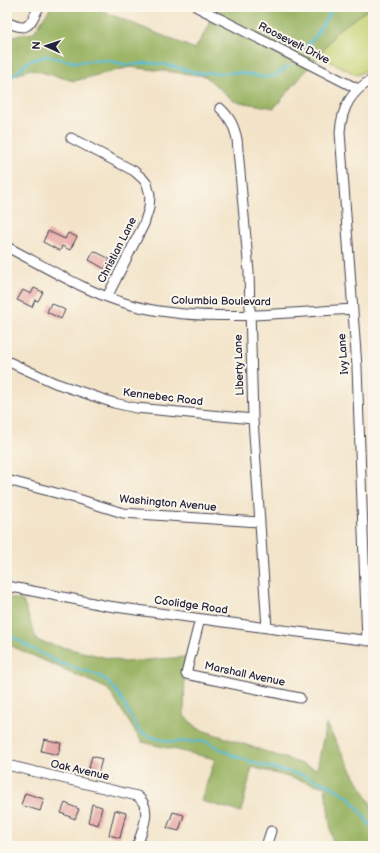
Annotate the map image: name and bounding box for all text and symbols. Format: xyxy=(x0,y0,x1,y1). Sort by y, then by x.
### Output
street label: Roosevelt Drive xyxy=(256,19,332,67)
north arrow xyxy=(26,26,66,66)
text: N xyxy=(30,41,43,50)
street label: Christian Lane xyxy=(95,214,139,285)
street label: Columbia Boulevard xyxy=(171,294,271,308)
street label: Ivy Lane xyxy=(335,333,351,375)
street label: Liberty Lane xyxy=(231,334,247,396)
street label: Kennebec Road xyxy=(122,386,204,408)
street label: Washington Avenue xyxy=(119,492,218,514)
street label: Coolidge Road xyxy=(153,593,229,617)
street label: Marshall Avenue xyxy=(203,659,287,689)
street label: Oak Avenue xyxy=(49,757,111,783)

